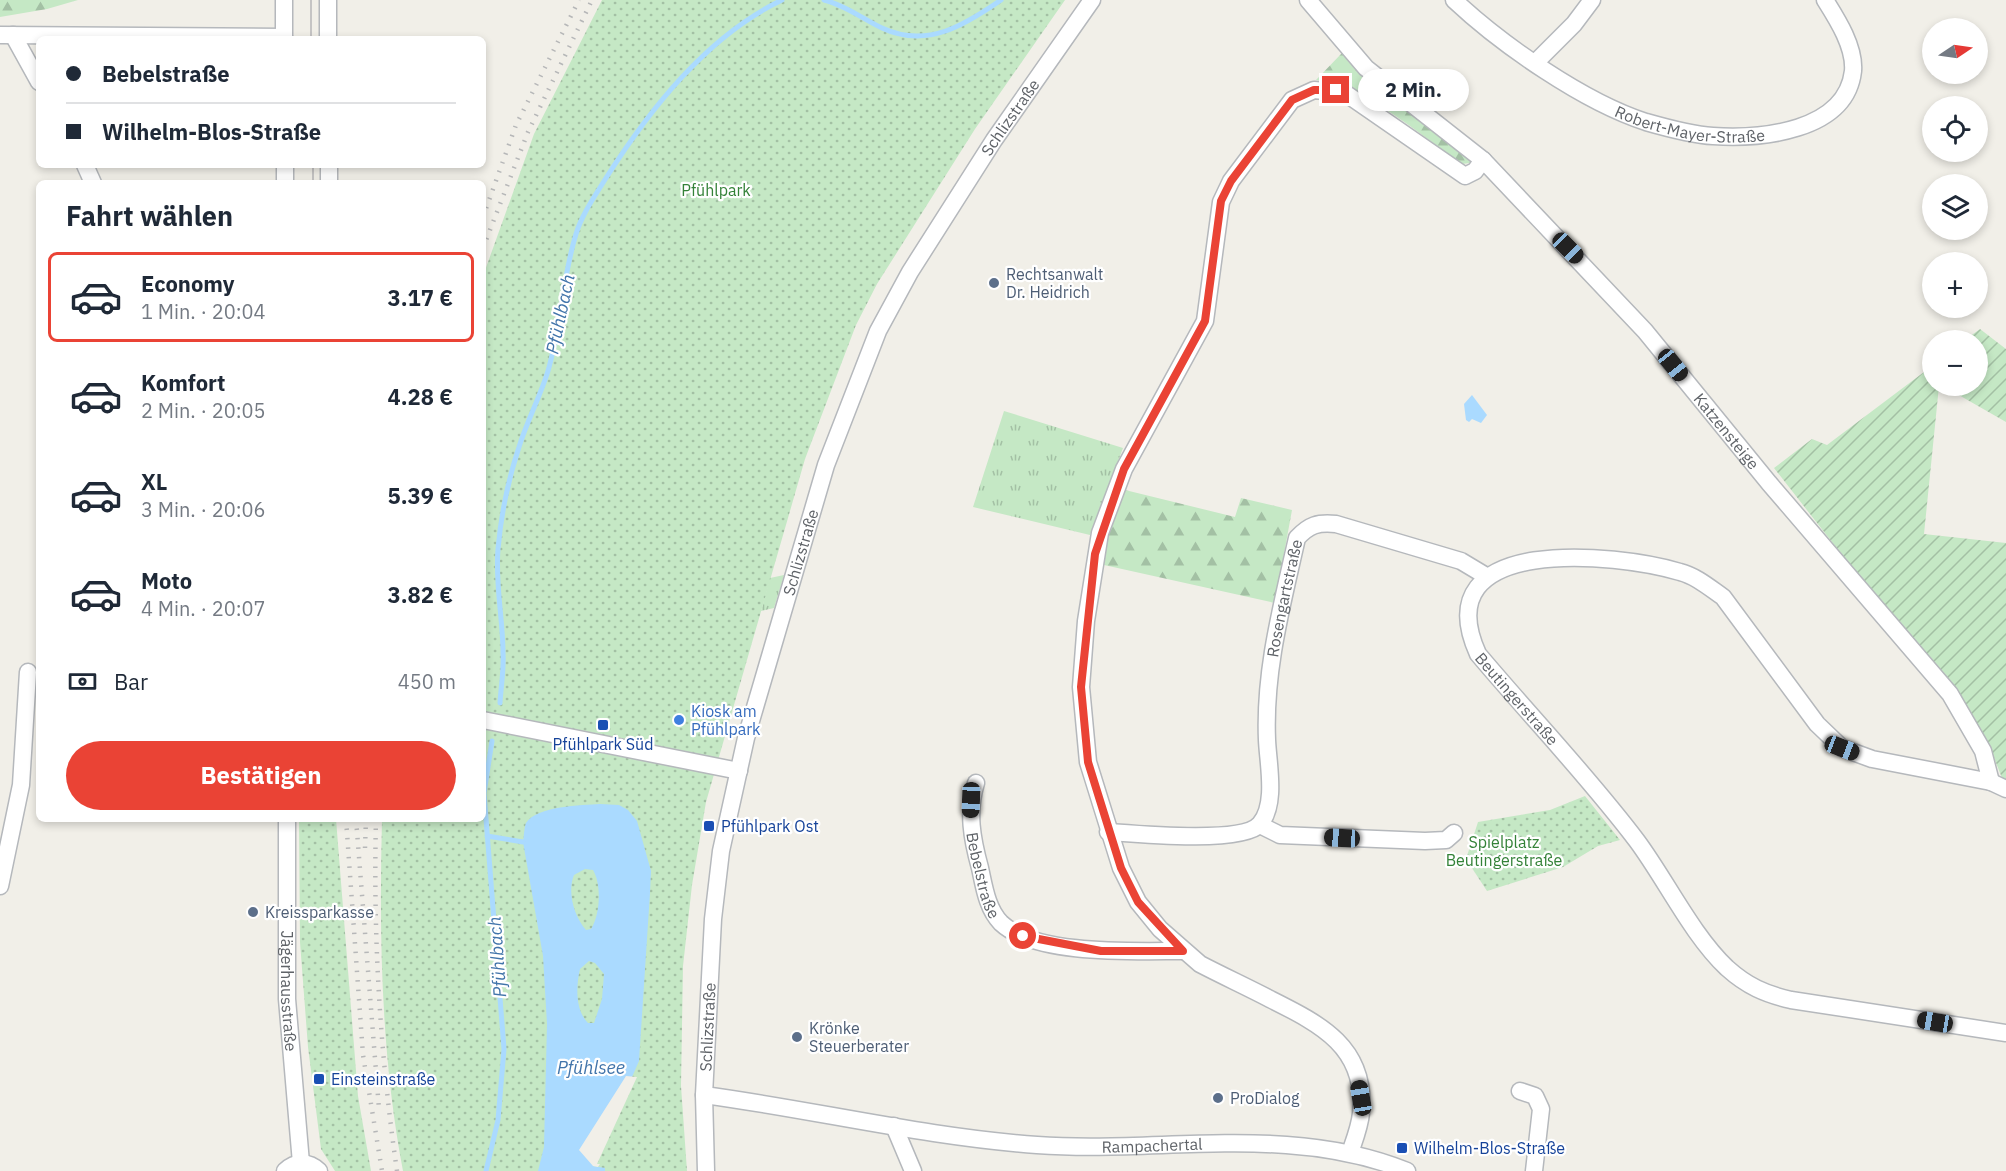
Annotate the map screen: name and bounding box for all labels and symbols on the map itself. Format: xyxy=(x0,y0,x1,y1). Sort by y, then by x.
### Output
north arrow xyxy=(1922,18,1988,84)
callout: 2 Min. xyxy=(1357,69,1468,111)
street label: Schlizstraße xyxy=(977,75,1044,159)
route end xyxy=(1322,76,1349,103)
street label: Robert-Mayer-Straße xyxy=(1612,101,1766,147)
park label: Pfühlpark xyxy=(681,180,751,200)
car xyxy=(1549,229,1587,267)
place label: Rechtsanwalt Dr. Heidrich xyxy=(1006,264,1103,302)
water label: Pfühlbach xyxy=(540,272,580,356)
marker: Rechtsanwalt Dr. Heidrich xyxy=(987,276,1001,290)
car xyxy=(1655,345,1691,385)
street label: Katzensteige xyxy=(1690,389,1764,473)
street label: Schlizstraße xyxy=(778,507,823,598)
street label: Rosengartstraße xyxy=(1262,537,1306,659)
street label: Beutingerstraße xyxy=(1471,648,1563,749)
place label: Kiosk am Pfühlpark xyxy=(691,701,761,739)
marker: Kiosk am Pfühlpark xyxy=(672,713,686,727)
marker: Pfühlpark Süd xyxy=(596,718,610,732)
car xyxy=(1822,733,1862,763)
place label: Pfühlpark Süd xyxy=(553,734,653,754)
car xyxy=(961,782,981,818)
place label: Pfühlpark Ost xyxy=(721,816,819,836)
marker: Pfühlpark Ost xyxy=(702,819,716,833)
car xyxy=(1324,828,1360,848)
street label: Bebelstraße xyxy=(962,831,1005,922)
park label: Spielplatz Beutingerstraße xyxy=(1446,832,1563,870)
place label: Kreissparkasse xyxy=(265,902,374,922)
marker: Kreissparkasse xyxy=(246,905,260,919)
water label: Pfühlbach xyxy=(483,916,511,998)
route start xyxy=(1009,922,1036,949)
street label: Jägerhausstraße xyxy=(277,931,301,1052)
street label: Schlizstraße xyxy=(695,982,720,1072)
car xyxy=(1916,1010,1954,1034)
place label: Krönke Steuerberater xyxy=(809,1018,909,1056)
marker: Krönke Steuerberater xyxy=(790,1030,804,1044)
water label: Pfühlsee xyxy=(557,1056,625,1079)
place label: Einsteinstraße xyxy=(331,1069,435,1089)
marker: Einsteinstraße xyxy=(312,1072,326,1086)
car xyxy=(1349,1079,1373,1117)
place label: ProDialog xyxy=(1230,1088,1300,1108)
marker: ProDialog xyxy=(1211,1091,1225,1105)
street label: Rampachertal xyxy=(1101,1134,1203,1157)
place label: Wilhelm-Blos-Straße xyxy=(1414,1138,1565,1158)
marker: Wilhelm-Blos-Straße xyxy=(1395,1141,1409,1155)

